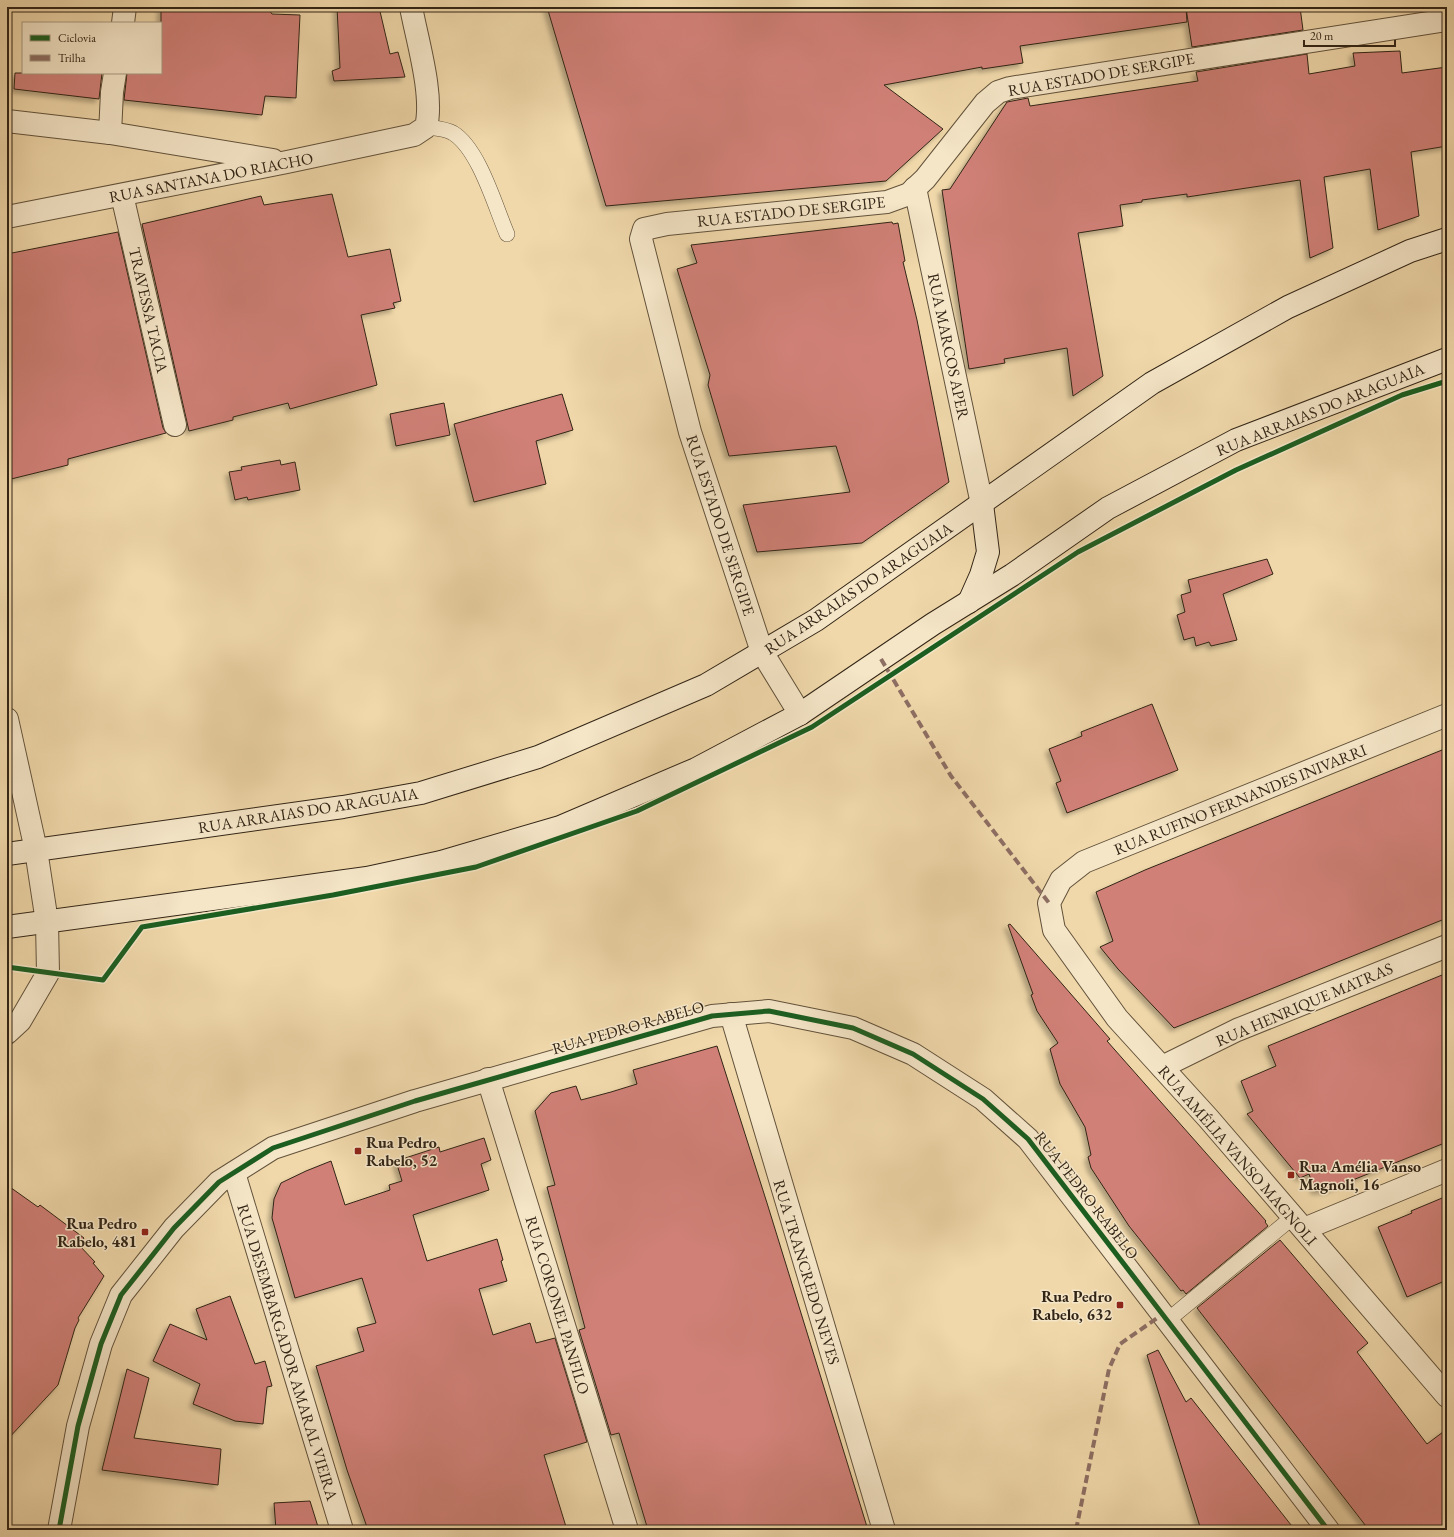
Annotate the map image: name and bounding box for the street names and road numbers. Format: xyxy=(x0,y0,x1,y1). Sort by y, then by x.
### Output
street label: RUA ESTADO DE SERGIPE xyxy=(1006,48,1196,101)
street label: RUA SANTANA DO RIACHO xyxy=(107,147,315,208)
street label: RUA ESTADO DE SERGIPE xyxy=(696,191,886,232)
street label: TRAVESSA TACIA xyxy=(124,245,173,376)
street label: RUA MARCOS APER xyxy=(923,271,974,422)
street label: RUA ARRAIAS DO ARAGUAIA xyxy=(1213,358,1428,461)
street label: RUA ESTADO DE SERGIPE xyxy=(681,432,760,618)
street label: RUA ARRAIAS DO ARAGUAIA xyxy=(760,517,957,659)
street label: RUA RUFINO FERNANDES INIVARRI xyxy=(1111,739,1370,860)
street label: RUA ARRAIAS DO ARAGUAIA xyxy=(197,783,421,838)
street label: RUA HENRIQUE MATRAS xyxy=(1212,958,1396,1051)
street label: RUA PEDRO RABELO xyxy=(550,996,707,1059)
street label: RUA AMÉLIA VANSO MAGNOLI xyxy=(1153,1061,1322,1250)
street label: RUA PEDRO RABELO xyxy=(1030,1127,1143,1264)
street label: RUA TRANCREDO NEVES xyxy=(768,1177,845,1367)
street label: RUA DESEMBARGADOR AMARAL VIEIRA xyxy=(232,1201,343,1504)
street label: RUA CORONEL PANFILO xyxy=(520,1214,595,1397)

